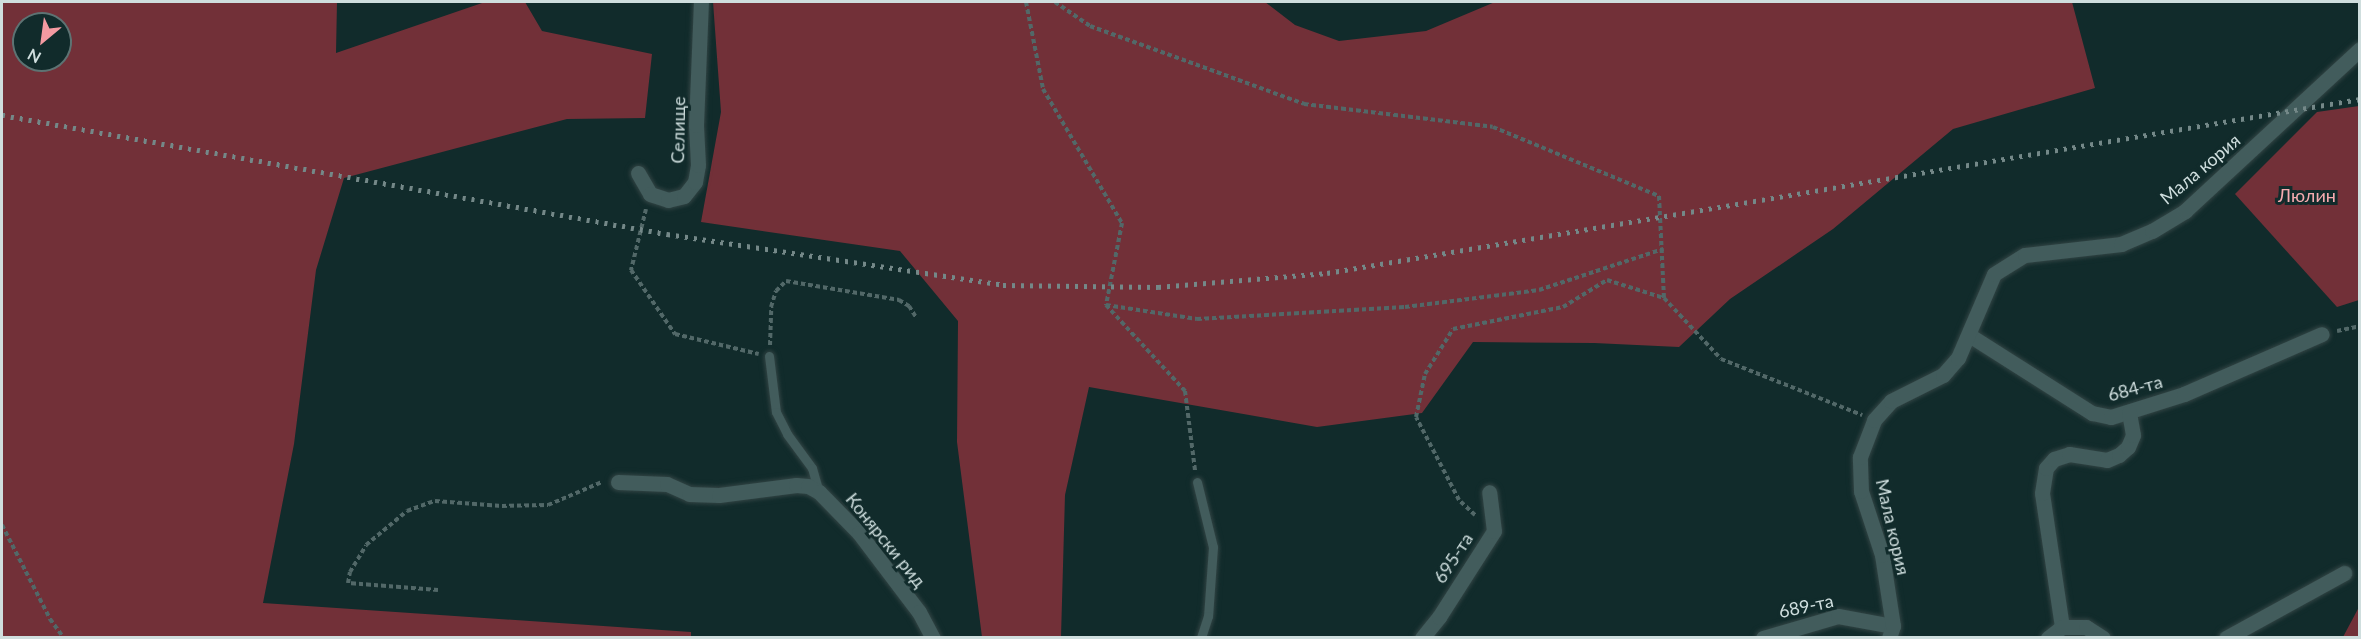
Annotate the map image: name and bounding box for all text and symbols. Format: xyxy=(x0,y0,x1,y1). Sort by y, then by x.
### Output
north arrow xyxy=(12,12,72,72)
text: N xyxy=(24,45,44,68)
street label: Селище xyxy=(667,96,689,164)
street label: Мала кория xyxy=(2156,129,2244,209)
park label: Люлин xyxy=(2278,184,2336,206)
street label: 684-та xyxy=(2105,370,2165,406)
street label: Мала кория xyxy=(1871,477,1915,577)
street label: Конярски рид xyxy=(841,488,931,592)
street label: 695-та xyxy=(1429,529,1477,587)
street label: 689-та xyxy=(1777,590,1835,622)

